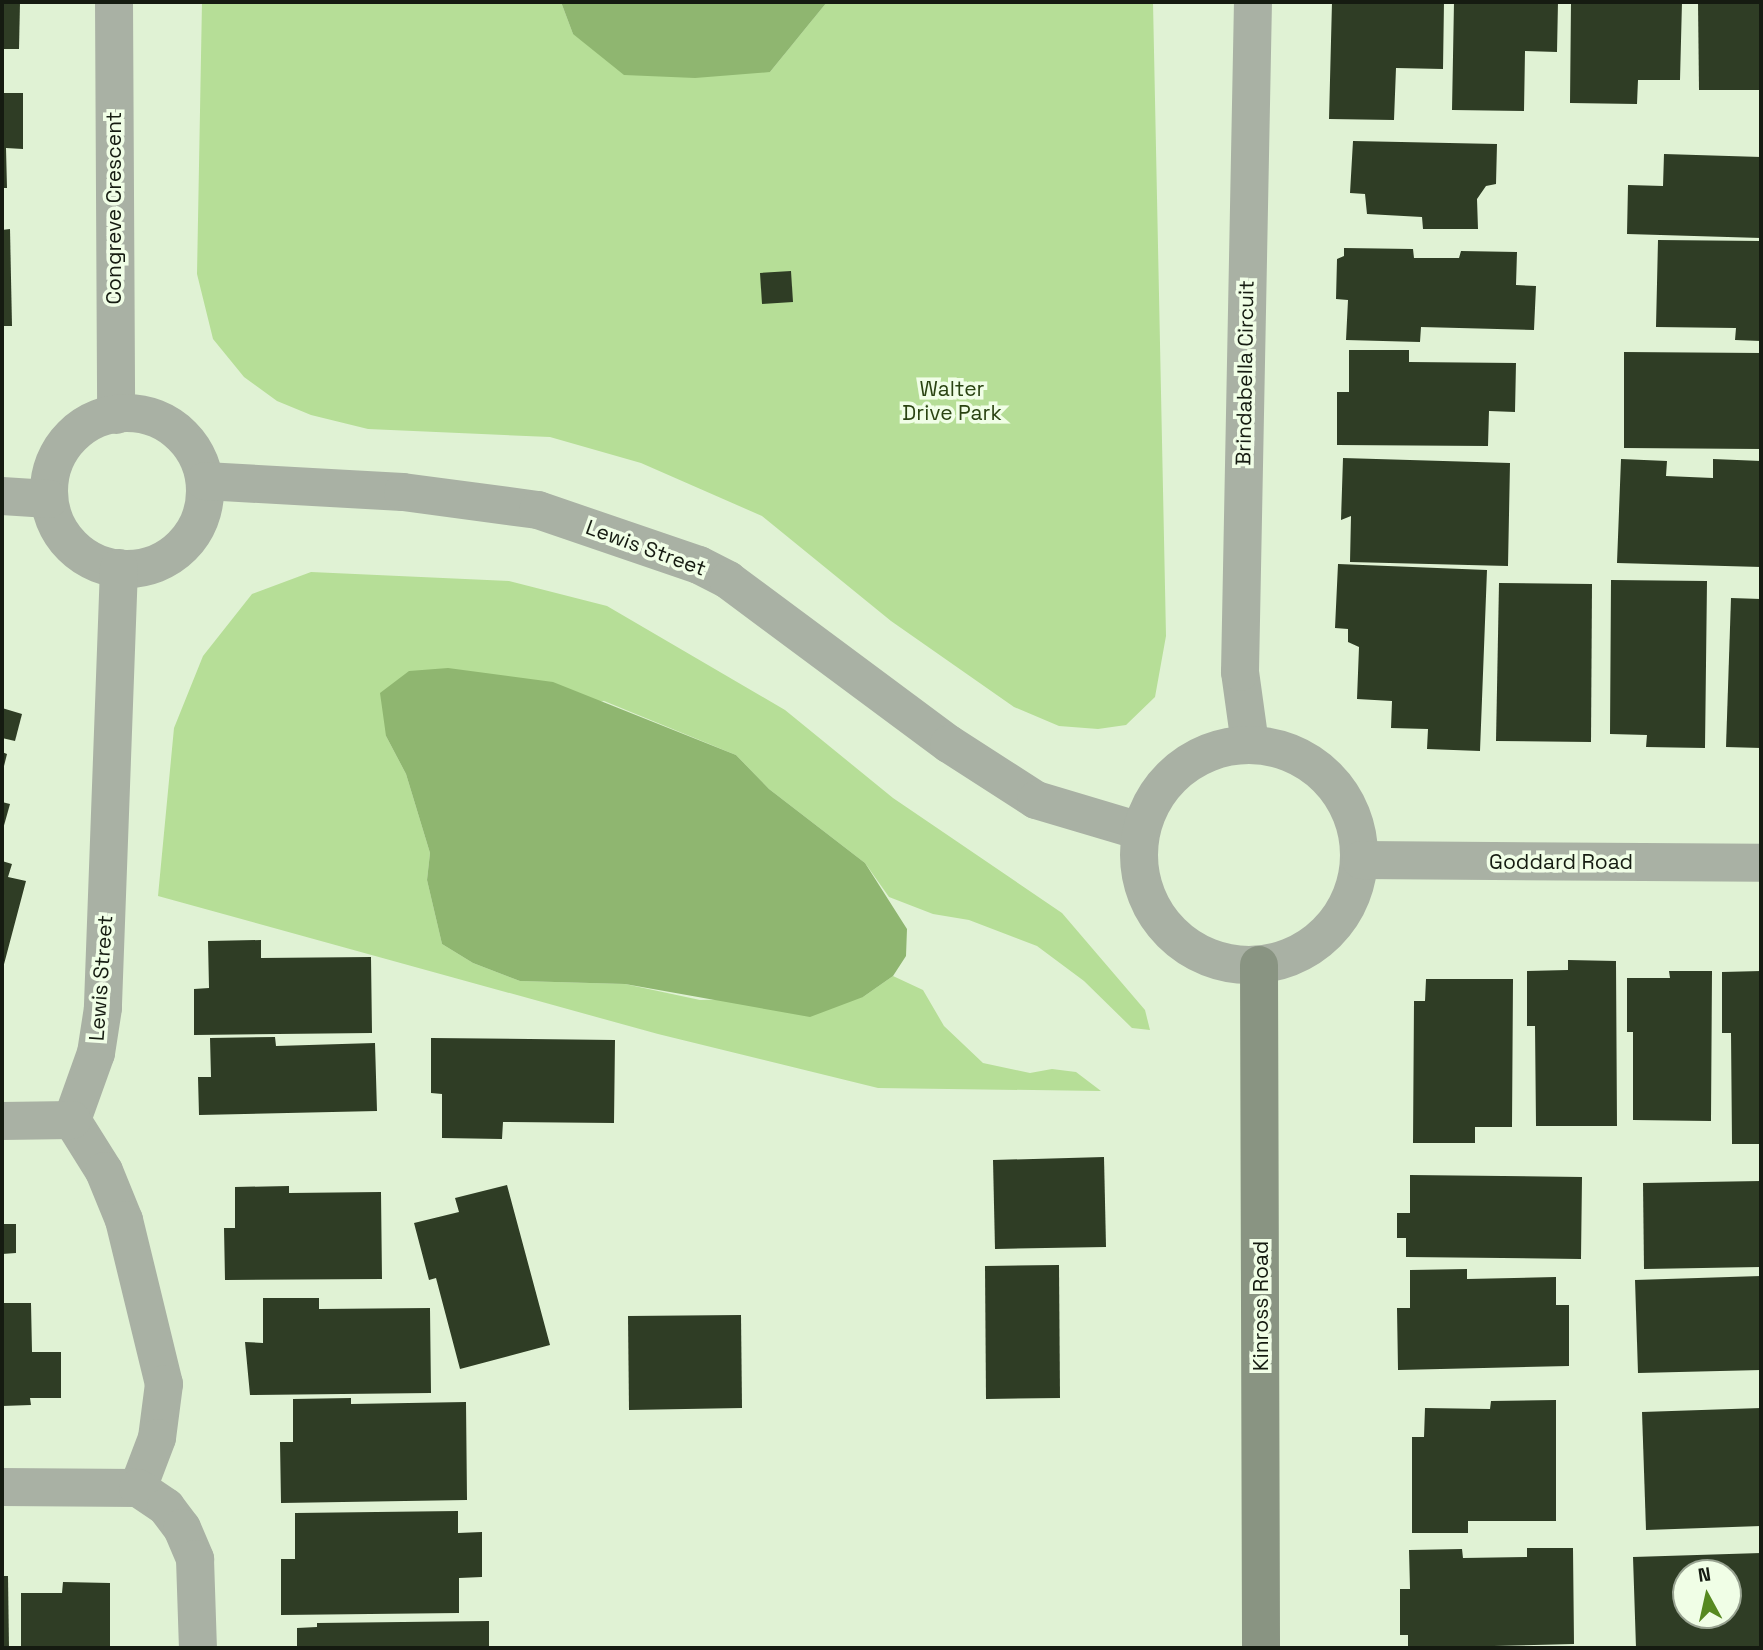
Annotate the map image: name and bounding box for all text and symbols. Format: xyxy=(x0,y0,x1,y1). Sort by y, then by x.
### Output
street label: Congreve Crescent xyxy=(101,112,127,304)
street label: Brindabella Circuit xyxy=(1231,280,1259,466)
park label: Walter Drive Park xyxy=(902,376,1002,426)
street label: Lewis Street xyxy=(582,515,710,581)
street label: Goddard Road xyxy=(1489,849,1633,875)
street label: Lewis Street xyxy=(84,914,118,1042)
street label: Kinross Road xyxy=(1248,1241,1274,1371)
north arrow xyxy=(1672,1559,1742,1629)
text: N xyxy=(1696,1561,1712,1588)

